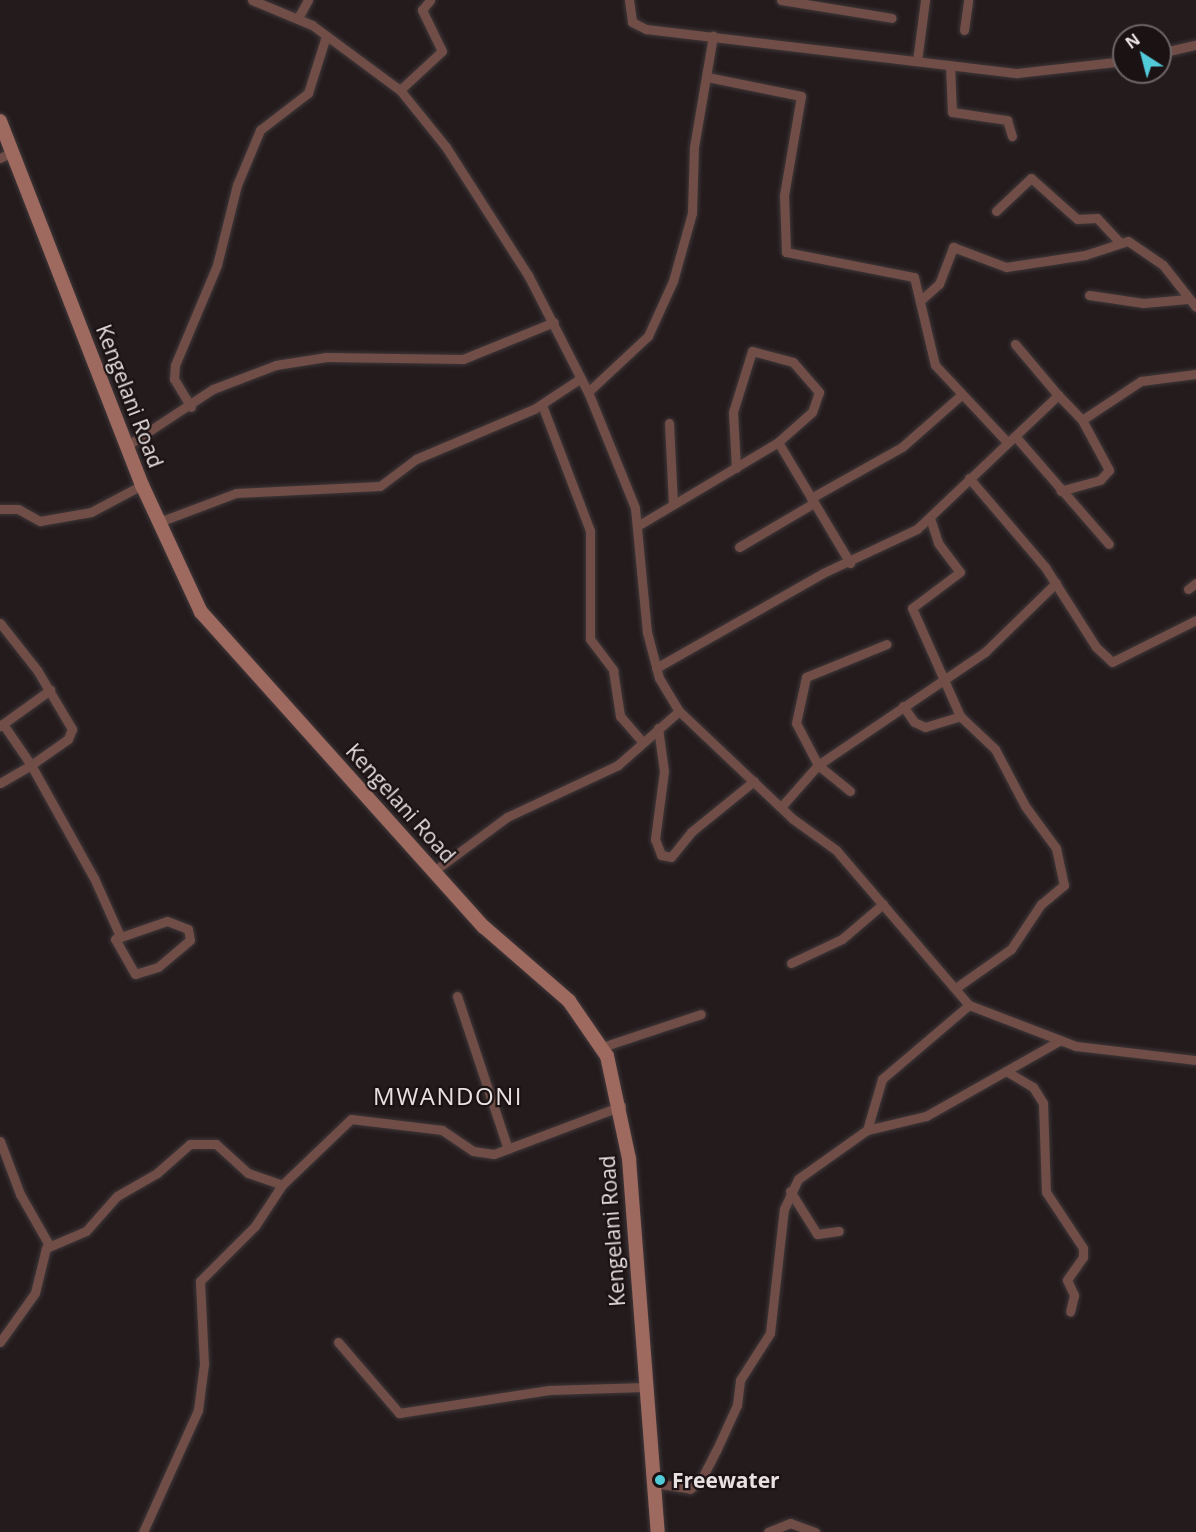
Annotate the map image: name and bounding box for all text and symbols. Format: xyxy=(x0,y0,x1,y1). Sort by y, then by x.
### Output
north arrow xyxy=(1112,24,1172,84)
text: N xyxy=(1121,28,1144,54)
street label: Kengelani Road xyxy=(91,321,169,471)
street label: Kengelani Road xyxy=(341,738,461,868)
district label: MWANDONI xyxy=(373,1082,523,1110)
street label: Kengelani Road xyxy=(594,1155,630,1307)
place label: Freewater xyxy=(672,1467,780,1493)
marker: Freewater xyxy=(653,1473,667,1487)

